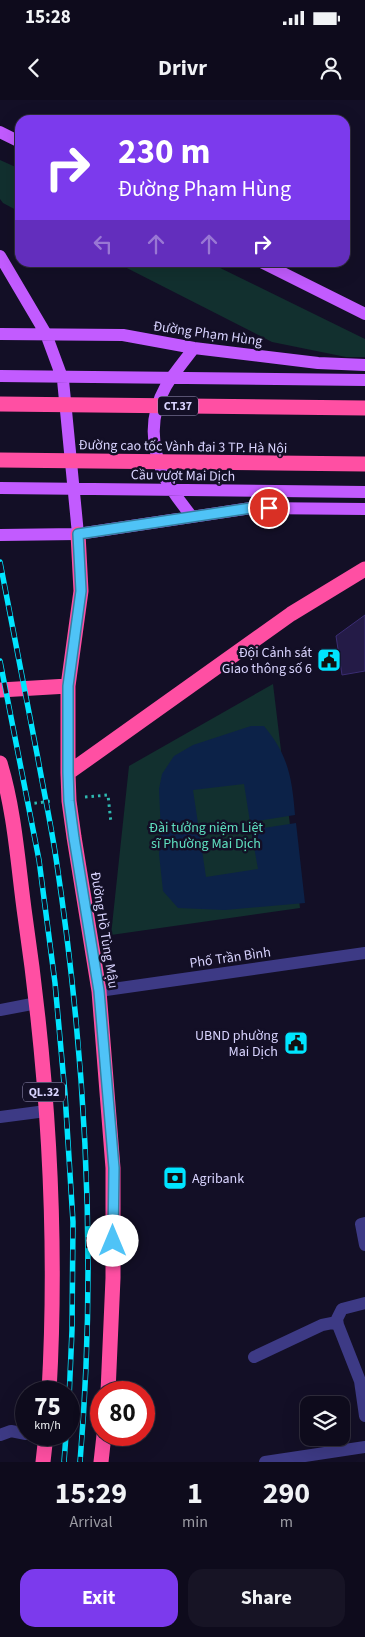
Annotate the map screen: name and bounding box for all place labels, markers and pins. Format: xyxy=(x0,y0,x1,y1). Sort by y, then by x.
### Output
pin xyxy=(248,487,290,529)
place label: Đội Cảnh sát Giao thông số 6 xyxy=(222,643,312,679)
public building icon: Đội Cảnh sát Giao thông số 6 xyxy=(316,647,342,673)
place label: UBND phường Mai Dịch xyxy=(195,1026,278,1062)
public building icon: UBND phường Mai Dịch xyxy=(283,1030,309,1056)
bank icon: Agribank xyxy=(162,1165,188,1191)
place label: Agribank xyxy=(192,1169,244,1189)

